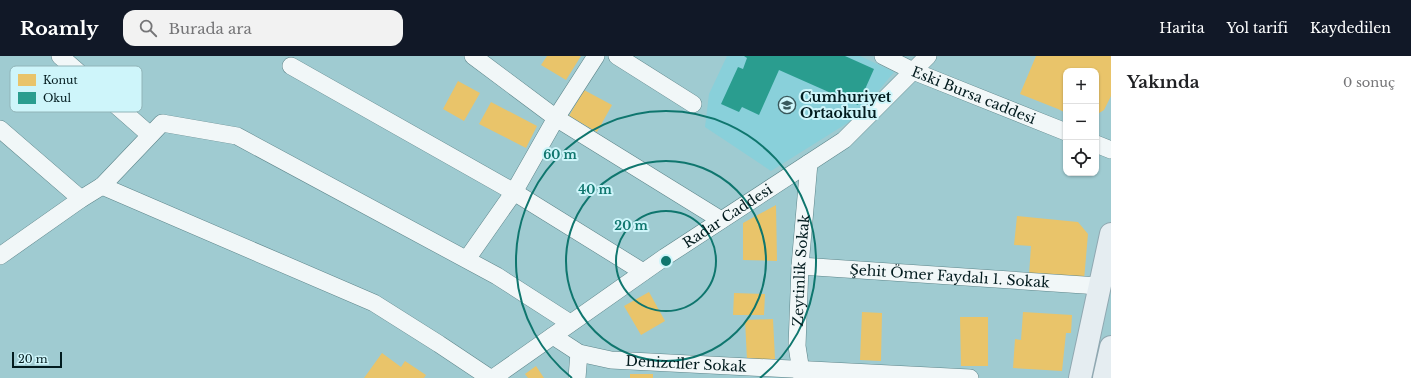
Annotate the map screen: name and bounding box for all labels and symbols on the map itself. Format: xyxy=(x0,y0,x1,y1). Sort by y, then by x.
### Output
street label: Eski Bursa caddesi xyxy=(909,62,1039,128)
legend xyxy=(10,66,142,112)
text: Konut xyxy=(43,73,78,87)
place label: Cumhuriyet Ortaokulu xyxy=(800,88,892,122)
text: Okul xyxy=(43,91,71,105)
school or university icon: Cumhuriyet Ortaokulu xyxy=(777,95,797,115)
text: 60 m xyxy=(543,147,578,162)
street label: Radar Caddesi xyxy=(679,180,776,252)
text: 40 m xyxy=(578,182,612,197)
street label: Zeytinlik Sokak xyxy=(789,213,814,327)
text: 20 m xyxy=(614,218,648,233)
centre of rings xyxy=(659,254,673,268)
street label: Şehit Ömer Faydalı 1. Sokak xyxy=(849,260,1051,292)
scale bar xyxy=(12,350,62,369)
street label: Denizciler Sokak xyxy=(625,352,747,376)

